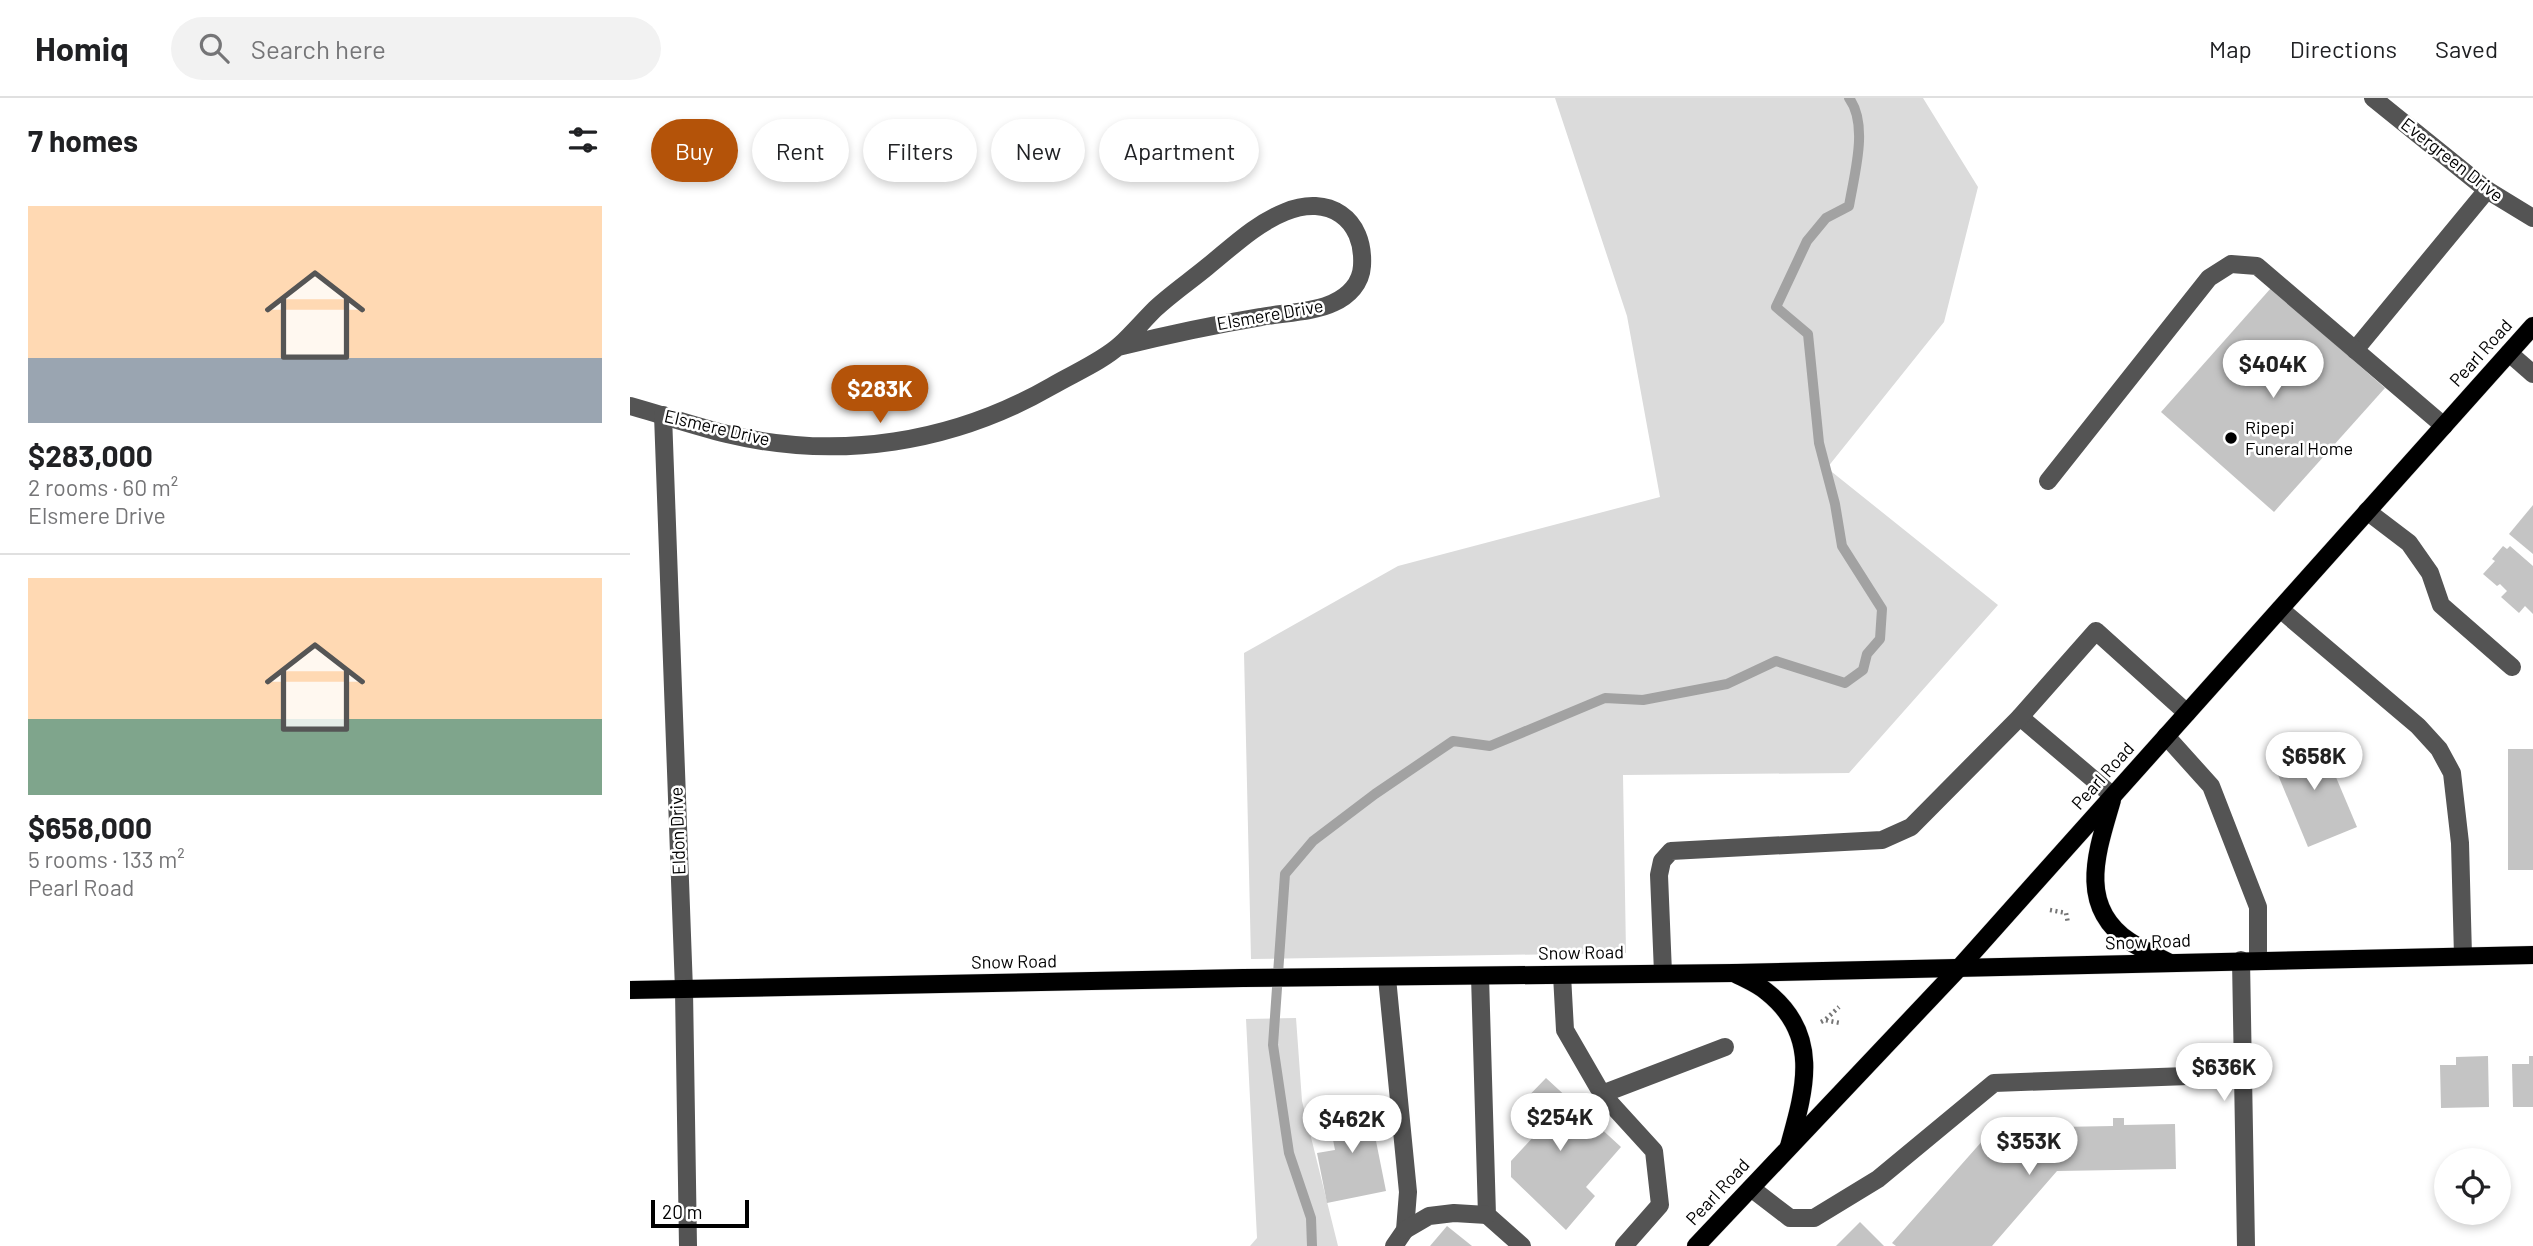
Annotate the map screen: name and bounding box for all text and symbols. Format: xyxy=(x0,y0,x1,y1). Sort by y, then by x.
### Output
search box xyxy=(171,17,661,80)
text: Homiq xyxy=(35,28,129,68)
icon: search xyxy=(195,29,233,67)
text: Search here xyxy=(251,33,386,64)
text: Map xyxy=(2209,34,2252,63)
text: Directions xyxy=(2290,34,2397,63)
text: Saved xyxy=(2435,34,2498,63)
street label: Evergreen Drive xyxy=(2397,112,2508,206)
chip: Buy xyxy=(651,119,738,182)
chip: Rent xyxy=(752,119,849,182)
chip: Filters xyxy=(863,119,977,182)
chip: New xyxy=(991,119,1085,182)
chip: Apartment xyxy=(1099,119,1259,182)
icon: filters xyxy=(564,121,602,159)
text: 7 homes xyxy=(28,122,138,158)
icon: home xyxy=(252,252,378,378)
street label: Elsmere Drive xyxy=(1215,294,1325,334)
street label: Pearl Road xyxy=(2444,314,2516,391)
pin: $404K xyxy=(2224,341,2322,400)
text: $404K xyxy=(2239,349,2307,377)
pin: $283K xyxy=(831,366,929,425)
text: $283K xyxy=(847,374,913,402)
street label: Elsmere Drive xyxy=(662,404,772,450)
place label: Ripepi Funeral Home xyxy=(2245,416,2353,459)
marker: Ripepi Funeral Home xyxy=(2223,430,2239,446)
text: $283,000 xyxy=(28,437,153,473)
text: 2 rooms · 60 m² xyxy=(28,473,178,501)
text: Elsmere Drive xyxy=(28,501,166,529)
icon: home xyxy=(252,624,378,750)
pin: $658K xyxy=(2265,732,2363,792)
street label: Pearl Road xyxy=(2066,737,2138,814)
text: $658K xyxy=(2282,741,2346,769)
street label: Eldon Drive xyxy=(664,787,690,875)
text: $658,000 xyxy=(28,809,152,845)
text: 5 rooms · 133 m² xyxy=(28,845,185,873)
text: Pearl Road xyxy=(28,873,134,901)
street label: Snow Road xyxy=(2105,929,2191,953)
street label: Snow Road xyxy=(1538,940,1624,964)
street label: Snow Road xyxy=(971,949,1057,973)
pin: $636K xyxy=(2175,1044,2273,1103)
text: $636K xyxy=(2192,1052,2256,1080)
pin: $254K xyxy=(1511,1094,1609,1153)
pin: $462K xyxy=(1303,1096,1401,1155)
text: $254K xyxy=(1527,1102,1593,1130)
text: $462K xyxy=(1319,1104,1385,1132)
pin: $353K xyxy=(1980,1118,2078,1177)
text: $353K xyxy=(1997,1126,2061,1154)
map controls xyxy=(2434,1148,2511,1225)
button: locate xyxy=(2434,1148,2511,1225)
street label: Pearl Road xyxy=(1681,1153,1754,1229)
scale bar xyxy=(651,1197,749,1229)
text: 20 m xyxy=(662,1200,702,1223)

